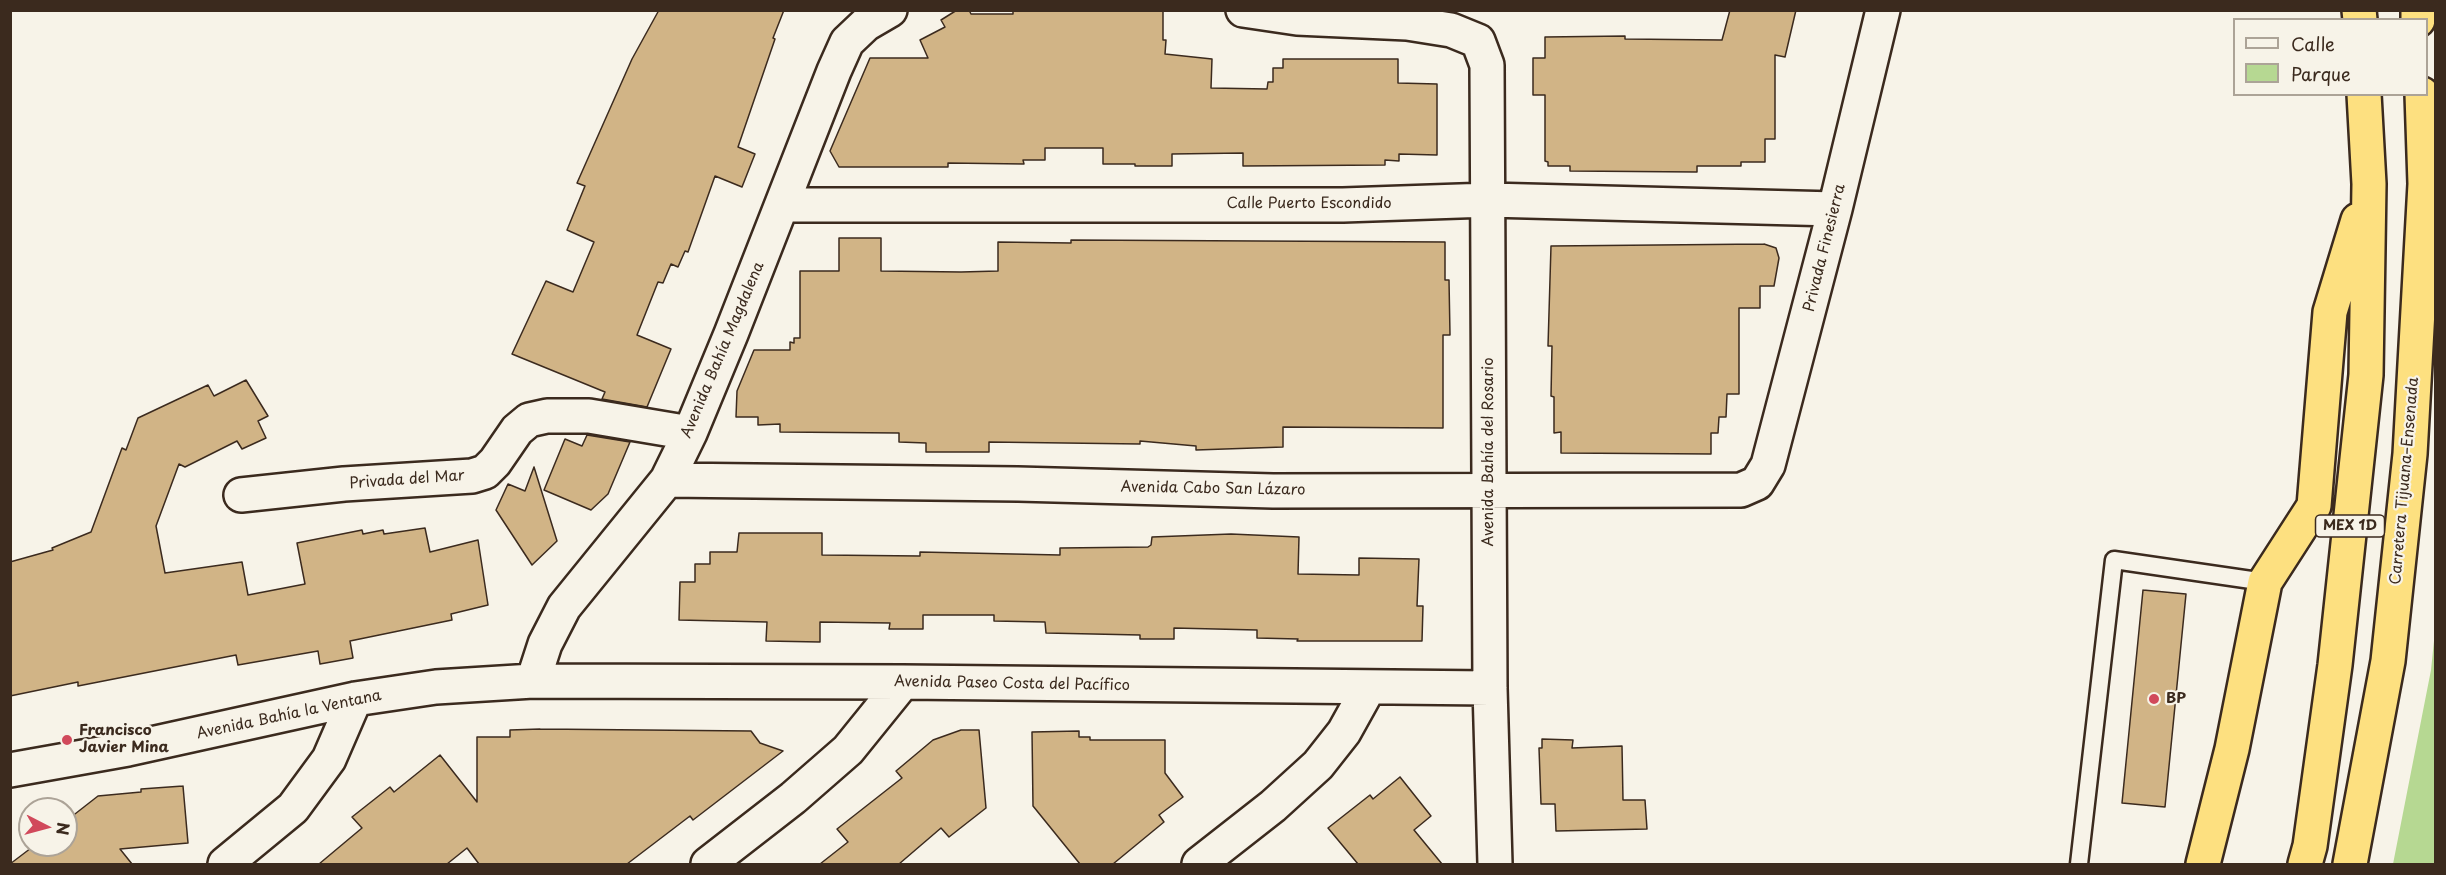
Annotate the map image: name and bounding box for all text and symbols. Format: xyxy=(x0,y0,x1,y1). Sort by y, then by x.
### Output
legend xyxy=(2233,18,2428,96)
text: Calle xyxy=(2291,30,2335,57)
text: Parque xyxy=(2291,60,2351,87)
street label: Privada Finesierra xyxy=(1800,182,1850,314)
street label: Calle Puerto Escondido xyxy=(1226,195,1392,213)
street label: Avenida Bahía Magdalena xyxy=(678,259,768,441)
street label: Avenida Bahía del Rosario xyxy=(1480,358,1498,546)
street label: Carretera Tijuana–Ensenada xyxy=(2387,376,2423,586)
street label: Privada del Mar xyxy=(349,467,465,493)
street label: Avenida Cabo San Lázaro xyxy=(1120,478,1306,500)
road number: MEX 1D xyxy=(2316,515,2384,537)
street label: Avenida Paseo Costa del Pacífico xyxy=(894,673,1130,695)
street label: Avenida Bahía la Ventana xyxy=(195,687,383,743)
place label: BP xyxy=(2166,690,2186,708)
marker: BP xyxy=(2147,692,2161,706)
place label: Francisco Javier Mina xyxy=(79,722,169,757)
marker: Francisco Javier Mina xyxy=(60,733,74,747)
north arrow xyxy=(18,797,78,857)
text: N xyxy=(51,821,77,836)

